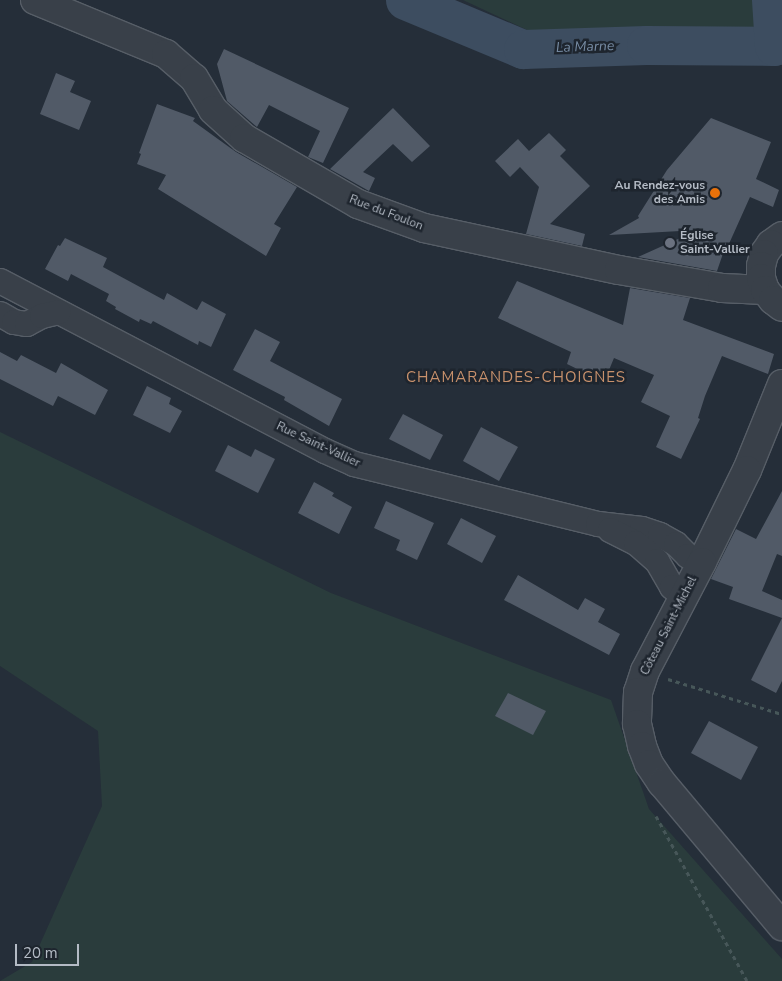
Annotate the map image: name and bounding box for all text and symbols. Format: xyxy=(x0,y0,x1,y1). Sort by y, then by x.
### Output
water label: La Marne xyxy=(556,38,614,56)
place label: Au Rendez-vous des Amis xyxy=(614,179,705,207)
marker: Au Rendez-vous des Amis xyxy=(709,187,721,199)
street label: Rue du Foulon xyxy=(347,192,425,234)
place label: Église Saint-Vallier xyxy=(680,229,750,257)
marker: Église Saint-Vallier xyxy=(664,237,676,249)
district label: CHAMARANDES-CHOIGNES xyxy=(403,369,629,387)
street label: Rue Saint-Vallier xyxy=(274,419,362,471)
street label: Côteau Saint-Michel xyxy=(638,574,700,678)
scale bar xyxy=(18,934,81,966)
text: 20 m xyxy=(23,943,58,963)

